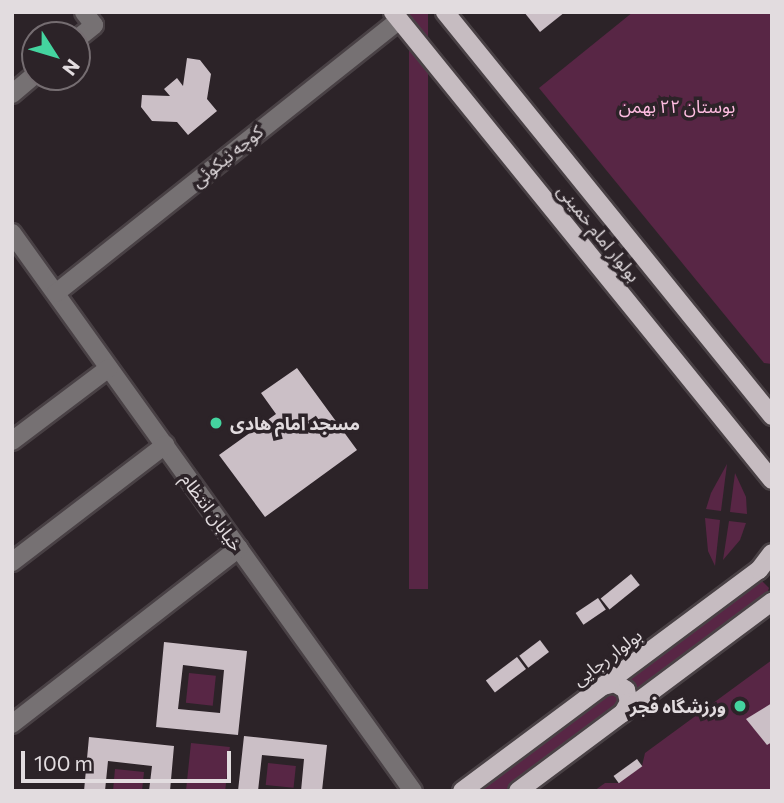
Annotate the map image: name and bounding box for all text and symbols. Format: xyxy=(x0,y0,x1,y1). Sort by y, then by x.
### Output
north arrow xyxy=(21,21,91,91)
text: N xyxy=(58,55,85,80)
park label: بوستان ۲۲ بهمن xyxy=(619,95,735,117)
street label: کوچه نیکوئی xyxy=(187,121,267,191)
street label: بولوار امام خمینی xyxy=(553,180,645,286)
place label: مسجد امام هادی xyxy=(230,412,360,434)
marker: مسجد امام هادی xyxy=(208,415,224,431)
street label: خیابان انتظام xyxy=(177,469,247,555)
street label: بولوار رجایی xyxy=(568,624,646,690)
place label: ورزشگاه فجر xyxy=(630,695,726,717)
marker: ورزشگاه فجر xyxy=(732,698,748,714)
scale bar xyxy=(24,736,234,780)
text: 100 m xyxy=(34,750,93,775)

